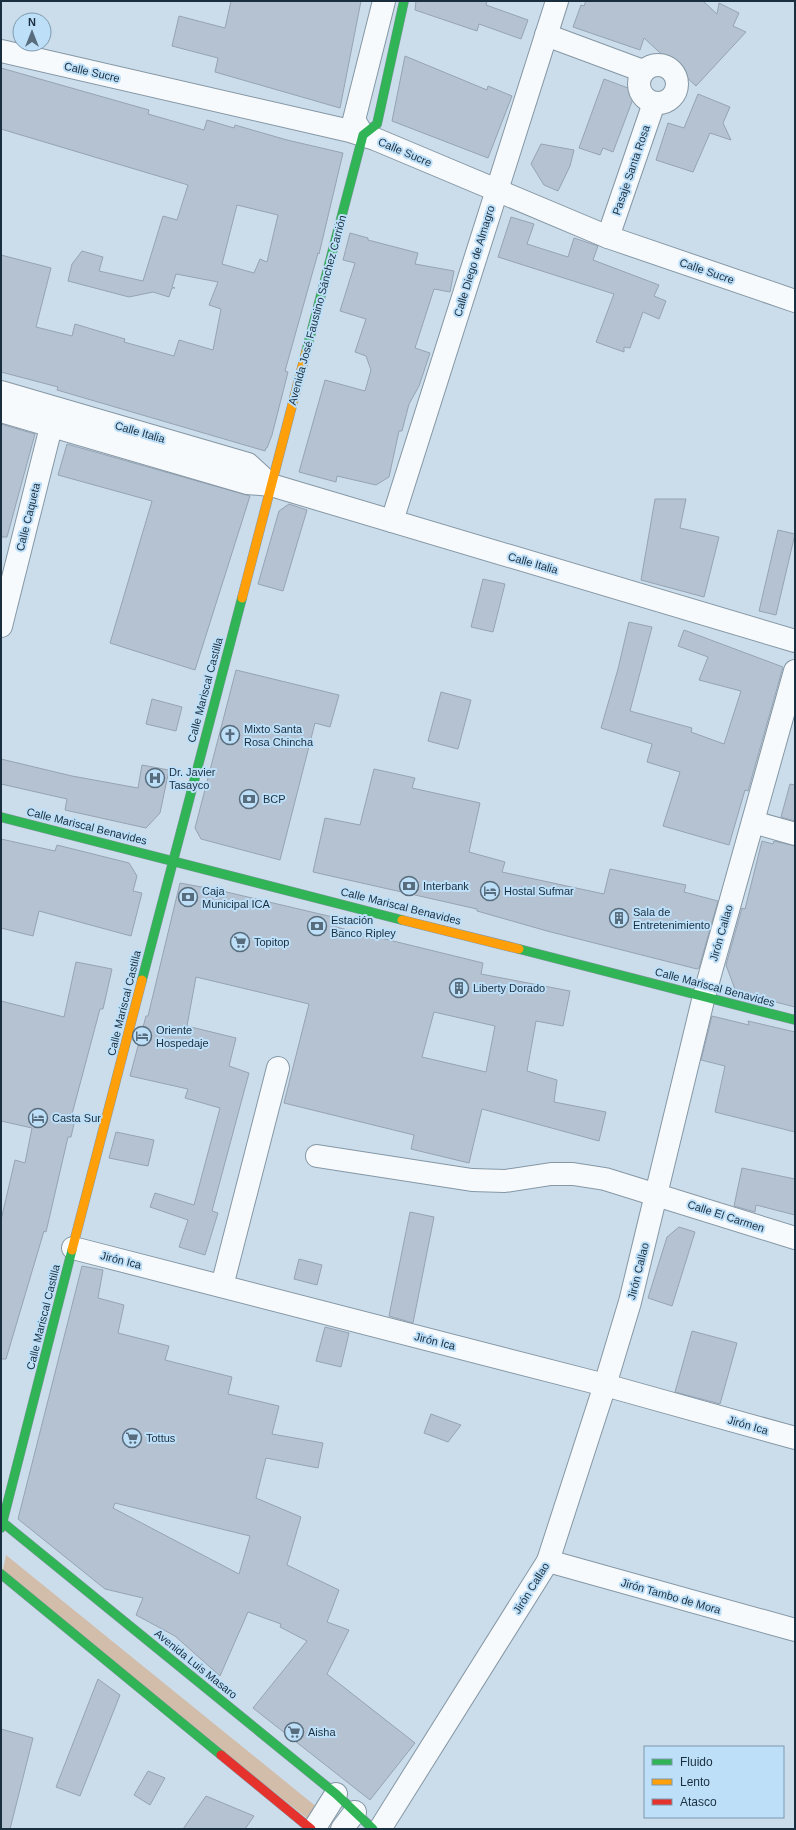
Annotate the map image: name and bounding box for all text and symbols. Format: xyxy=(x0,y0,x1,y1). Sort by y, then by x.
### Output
north arrow xyxy=(12,12,52,52)
text: N xyxy=(28,16,36,28)
street label: Calle Sucre xyxy=(63,60,121,84)
street label: Pasaje Santa Rosa xyxy=(610,123,652,216)
street label: Calle Sucre xyxy=(376,135,434,169)
street label: Calle Diego de Almagro xyxy=(451,204,497,318)
street label: Avenida José Faustino Sánchez Carrión xyxy=(286,214,348,406)
street label: Calle Sucre xyxy=(678,256,736,286)
street label: Calle Italia xyxy=(114,419,167,445)
street label: Calle Caqueta xyxy=(14,481,42,552)
street label: Calle Italia xyxy=(507,550,560,576)
street label: Calle Mariscal Castilla xyxy=(185,635,225,744)
place label: Mixto Santa Rosa Chincha xyxy=(244,723,314,748)
church icon: Mixto Santa Rosa Chincha xyxy=(219,724,241,746)
place label: Dr. Javier Tasayco xyxy=(169,766,216,791)
hospital icon: Dr. Javier Tasayco xyxy=(144,767,166,789)
bank icon: BCP xyxy=(238,788,260,810)
place label: BCP xyxy=(263,793,286,805)
street label: Calle Mariscal Benavides xyxy=(26,805,149,847)
bank icon: Interbank xyxy=(398,875,420,897)
place label: Interbank xyxy=(423,880,469,892)
hotel icon: Hostal Sufmar xyxy=(479,880,501,902)
place label: Caja Municipal ICA xyxy=(202,885,271,910)
street label: Calle Mariscal Benavides xyxy=(340,885,463,927)
place label: Hostal Sufmar xyxy=(504,885,574,897)
bank icon: Caja Municipal ICA xyxy=(177,886,199,908)
street label: Jirón Callao xyxy=(707,903,735,963)
place label: Sala de Entretenimiento xyxy=(633,906,710,931)
building icon: Sala de Entretenimiento xyxy=(608,907,630,929)
place label: Estación Banco Ripley xyxy=(331,914,396,939)
bank icon: Estación Banco Ripley xyxy=(306,915,328,937)
supermarket icon: Topitop xyxy=(229,931,251,953)
place label: Topitop xyxy=(254,936,289,948)
street label: Calle Mariscal Castilla xyxy=(105,948,143,1057)
street label: Calle Mariscal Benavides xyxy=(654,965,777,1009)
building icon: Liberty Dorado xyxy=(448,977,470,999)
place label: Liberty Dorado xyxy=(473,982,545,994)
place label: Oriente Hospedaje xyxy=(156,1024,209,1049)
hotel icon: Oriente Hospedaje xyxy=(131,1025,153,1047)
hotel icon: Casta Sur xyxy=(27,1107,49,1129)
place label: Casta Sur xyxy=(52,1112,101,1124)
street label: Calle El Carmen xyxy=(686,1198,766,1234)
street label: Jirón Callao xyxy=(625,1241,651,1301)
street label: Jirón Ica xyxy=(99,1249,143,1271)
street label: Calle Mariscal Castilla xyxy=(24,1262,62,1371)
street label: Jirón Ica xyxy=(413,1330,457,1352)
street label: Jirón Ica xyxy=(726,1414,770,1437)
supermarket icon: Tottus xyxy=(121,1427,143,1449)
place label: Tottus xyxy=(146,1432,176,1444)
street label: Jirón Callao xyxy=(511,1560,551,1616)
street label: Jirón Tambo de Mora xyxy=(620,1576,723,1616)
street label: Avenida Luis Masaro xyxy=(152,1627,240,1701)
supermarket icon: Aisha xyxy=(283,1721,305,1743)
place label: Aisha xyxy=(308,1726,336,1738)
legend xyxy=(644,1746,784,1818)
text: Fluido xyxy=(680,1755,713,1769)
text: Lento xyxy=(680,1775,710,1789)
text: Atasco xyxy=(680,1795,717,1809)

